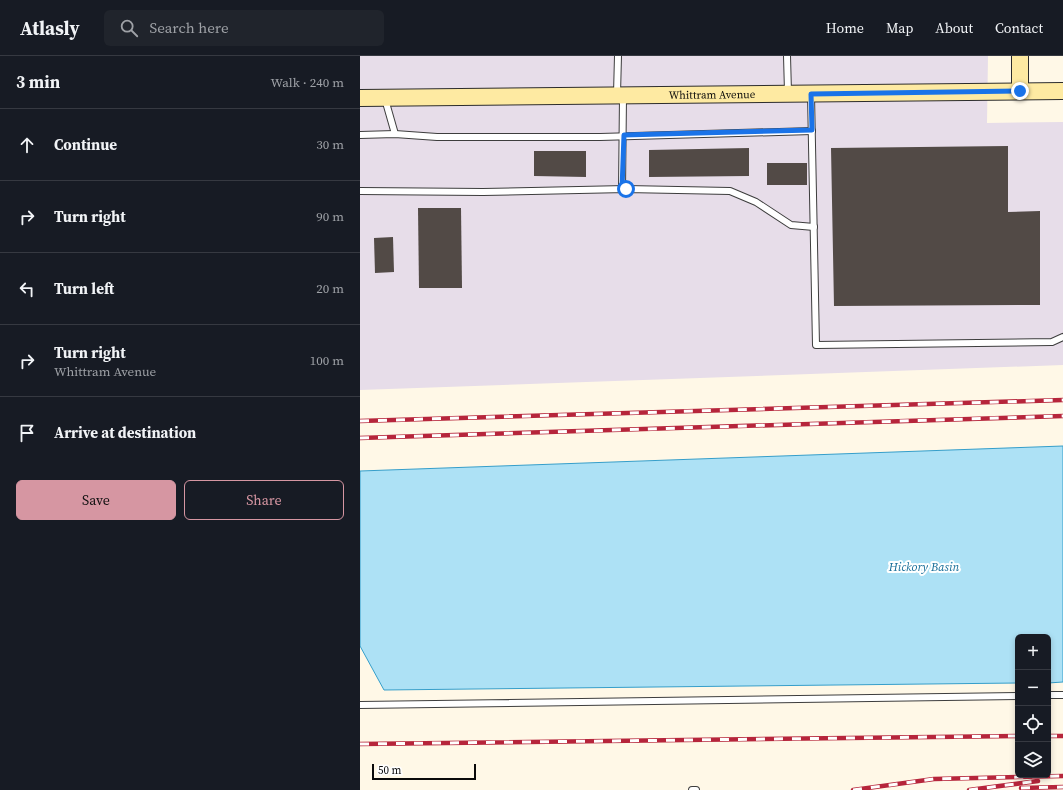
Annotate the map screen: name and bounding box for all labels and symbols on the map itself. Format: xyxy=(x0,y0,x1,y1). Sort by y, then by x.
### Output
route end xyxy=(1011,82,1029,100)
street label: Whittram Avenue xyxy=(669,87,756,102)
route start xyxy=(617,180,635,198)
water label: Hickory Basin xyxy=(888,559,960,575)
scale bar xyxy=(372,762,476,781)

